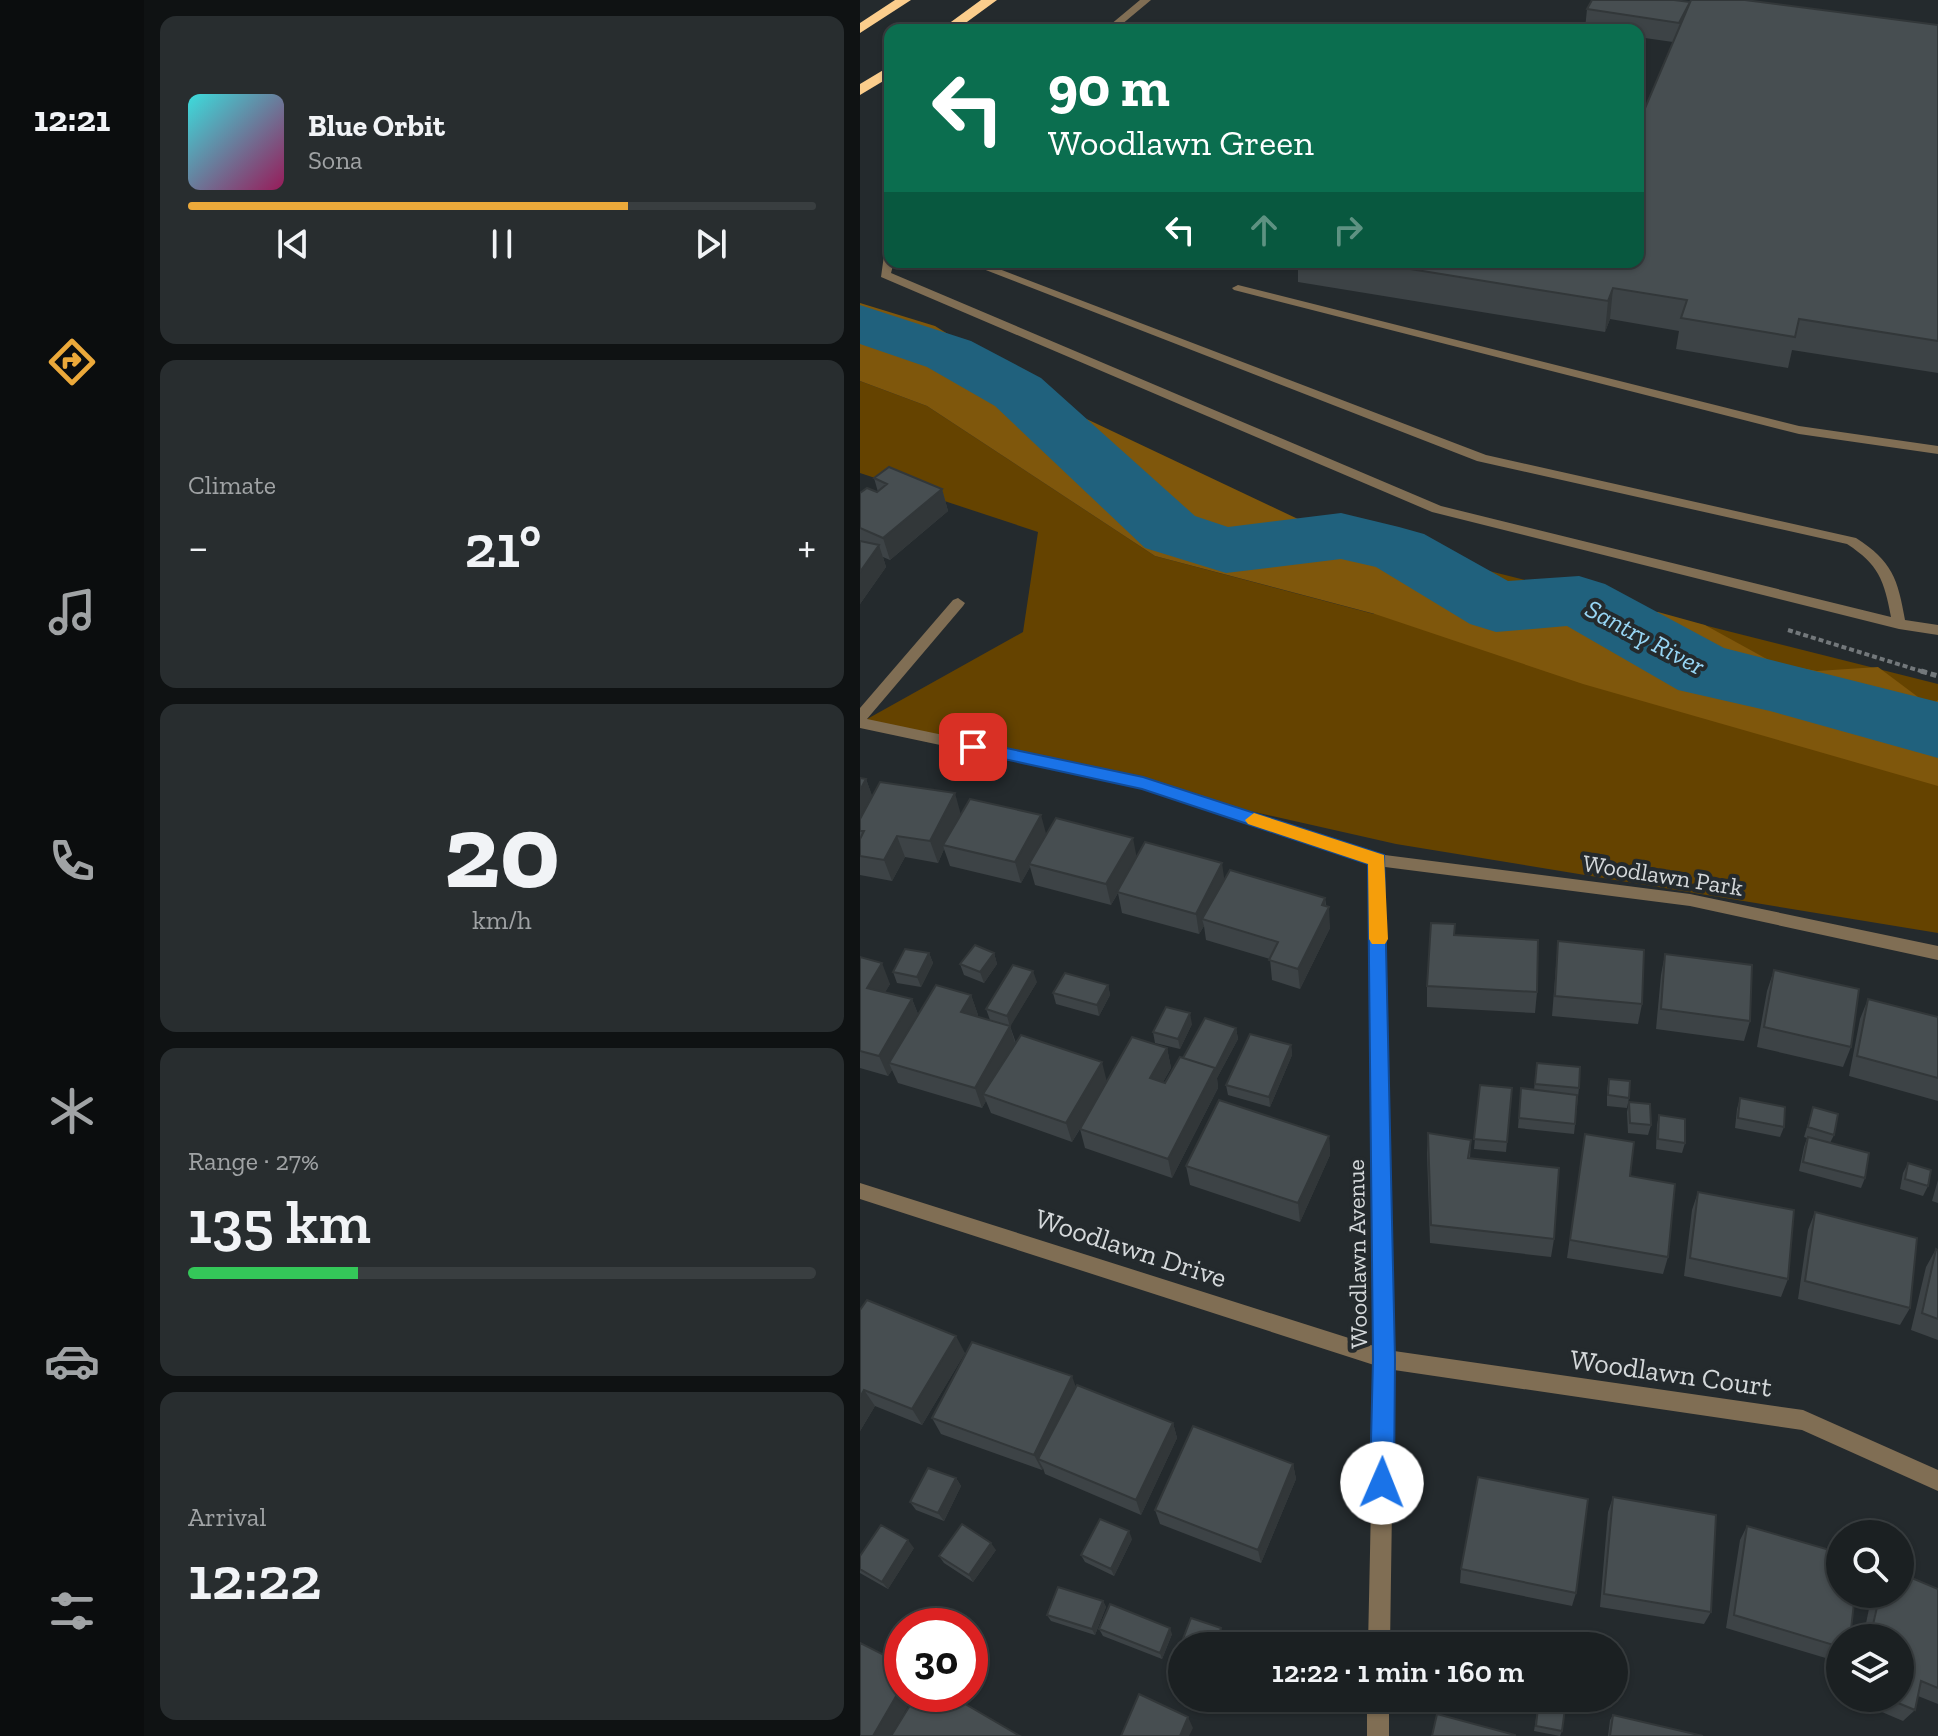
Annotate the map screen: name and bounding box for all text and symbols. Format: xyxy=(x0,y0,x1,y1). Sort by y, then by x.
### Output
text: 90 m xyxy=(1048,53,1170,120)
icon: left xyxy=(916,56,1020,160)
text: 12:21 xyxy=(34,97,110,140)
text: Blue Orbit xyxy=(308,108,445,144)
text: Woodlawn Green xyxy=(1048,121,1314,164)
text: Sona xyxy=(308,144,363,176)
icon: left xyxy=(1158,208,1202,252)
icon: ahead xyxy=(1242,208,1286,252)
icon: right xyxy=(1326,208,1370,252)
icon: previous xyxy=(271,222,315,266)
icon: pause xyxy=(480,222,524,266)
icon: next xyxy=(689,222,733,266)
icon: directions xyxy=(44,334,100,390)
text: Climate xyxy=(188,469,276,501)
text: 21° xyxy=(465,510,541,582)
text: − xyxy=(188,520,209,573)
text: + xyxy=(797,520,816,573)
icon: music xyxy=(44,584,100,640)
water label: Santry River xyxy=(1580,592,1710,682)
pin xyxy=(939,713,1007,781)
icon: arrive xyxy=(951,725,995,769)
text: 20 xyxy=(444,789,560,914)
icon: phone xyxy=(44,833,100,889)
street label: Woodlawn Park xyxy=(1581,848,1746,902)
text: km/h xyxy=(472,904,532,936)
icon: climate xyxy=(44,1083,100,1139)
text: Range · 27% xyxy=(188,1145,319,1177)
street label: Woodlawn Avenue xyxy=(1341,1159,1373,1349)
text: 135 km xyxy=(188,1186,371,1258)
street label: Woodlawn Drive xyxy=(1031,1202,1231,1294)
icon: car xyxy=(44,1333,100,1389)
street label: Woodlawn Court xyxy=(1568,1342,1775,1404)
position arrow xyxy=(1340,1441,1424,1525)
text: Arrival xyxy=(188,1501,266,1533)
map controls xyxy=(1826,1520,1914,1712)
button: search xyxy=(1826,1520,1914,1608)
text: 12:22 xyxy=(188,1542,321,1614)
icon: filters xyxy=(44,1583,100,1639)
speed limit sign: 30 xyxy=(884,1608,988,1712)
button: layers xyxy=(1826,1624,1914,1712)
text: 12:22 · 1 min · 160 m xyxy=(1272,1654,1524,1690)

